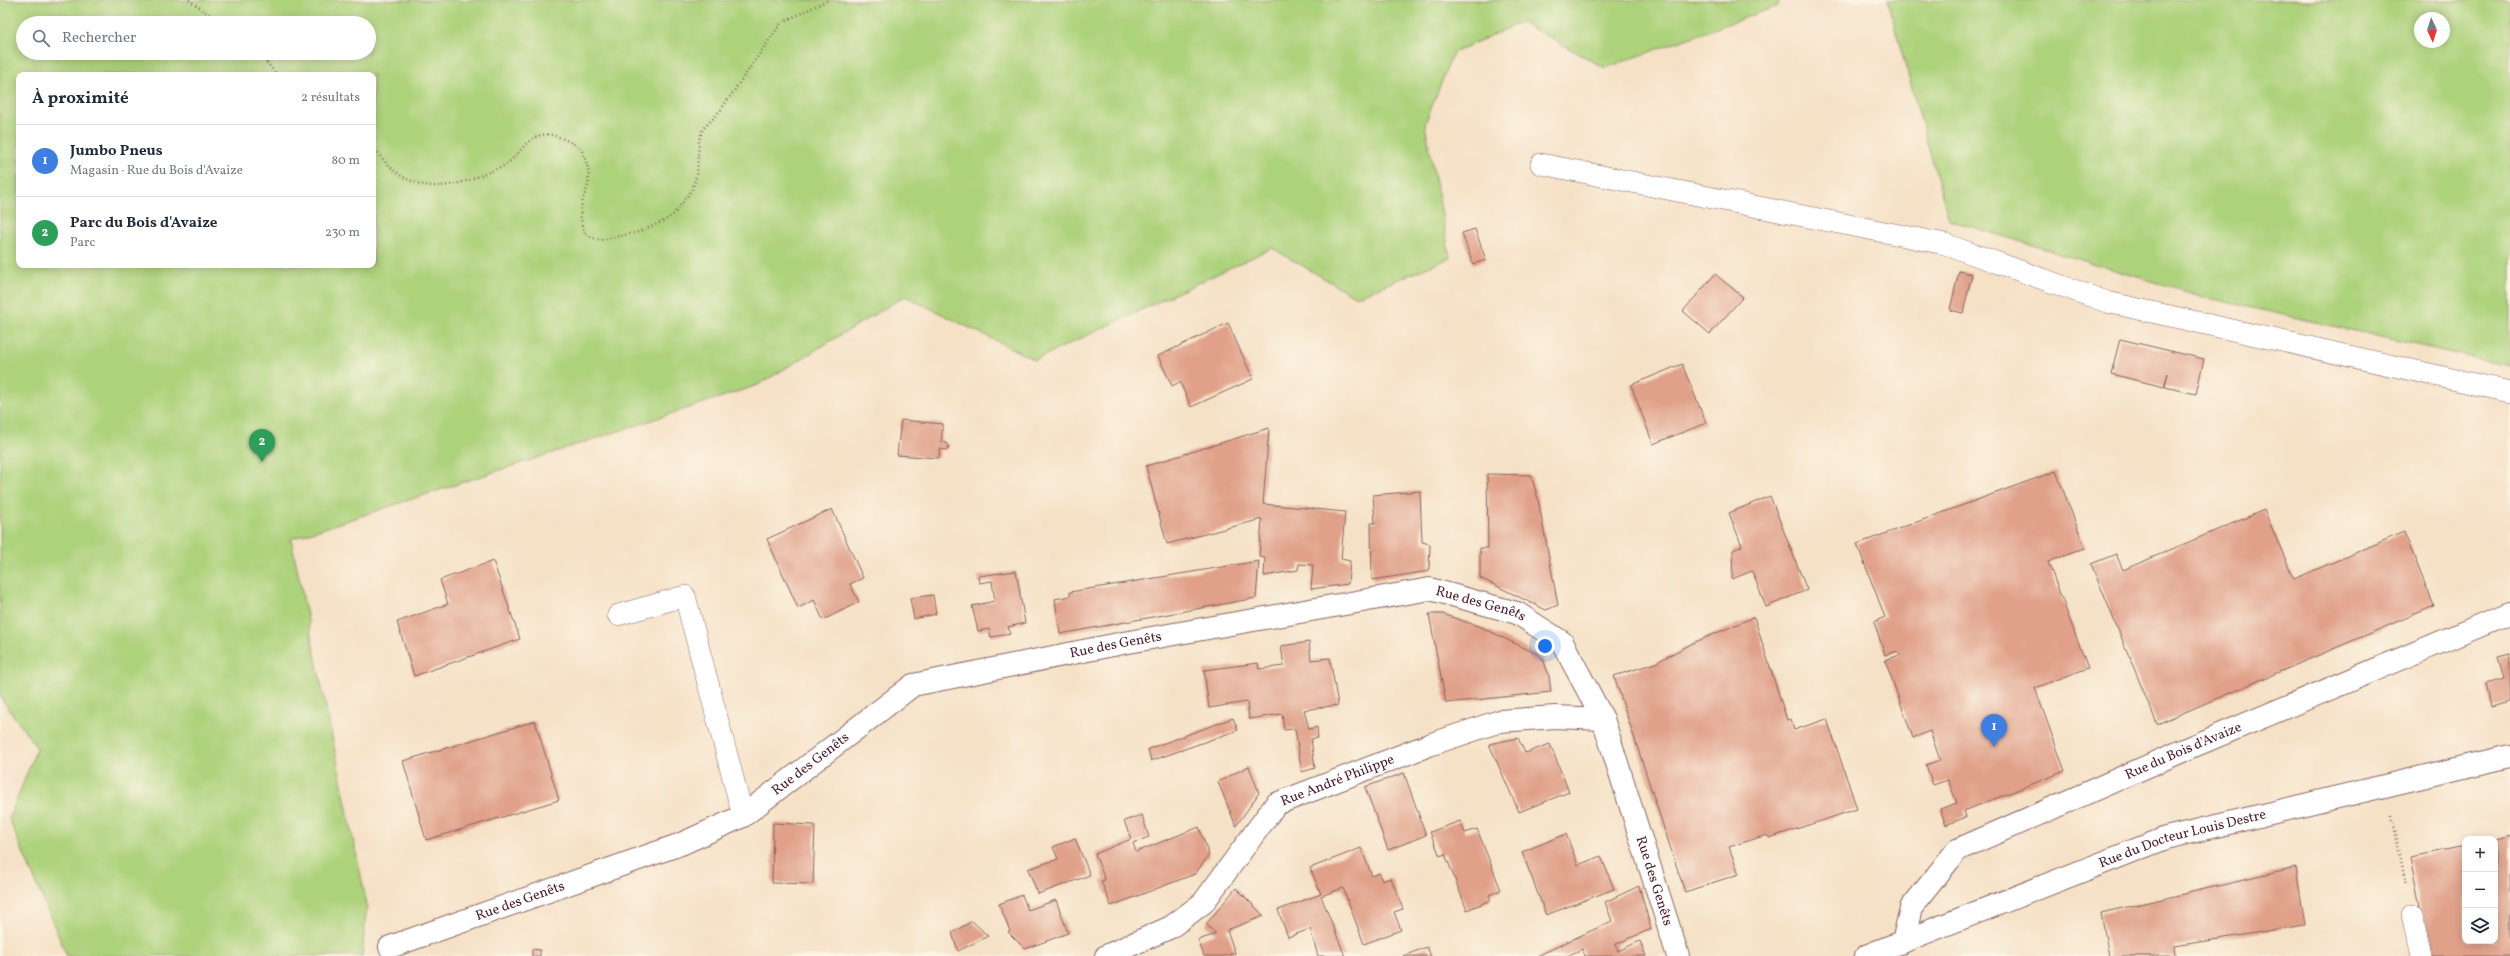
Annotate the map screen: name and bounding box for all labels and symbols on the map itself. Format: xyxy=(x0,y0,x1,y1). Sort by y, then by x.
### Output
north arrow xyxy=(2414,12,2450,48)
pin: 2 xyxy=(249,429,275,462)
street label: Rue des Genêts xyxy=(1433,582,1530,626)
street label: Rue des Genêts xyxy=(1068,627,1163,663)
your location xyxy=(1535,636,1555,656)
pin: 1 xyxy=(1981,714,2007,747)
street label: Rue du Bois d'Avaize xyxy=(2122,717,2245,784)
street label: Rue des Genêts xyxy=(768,728,853,800)
street label: Rue André Philippe xyxy=(1278,750,1397,811)
street label: Rue du Docteur Louis Destre xyxy=(2096,805,2268,873)
street label: Rue des Genêts xyxy=(1631,834,1677,928)
street label: Rue des Genêts xyxy=(473,876,567,925)

